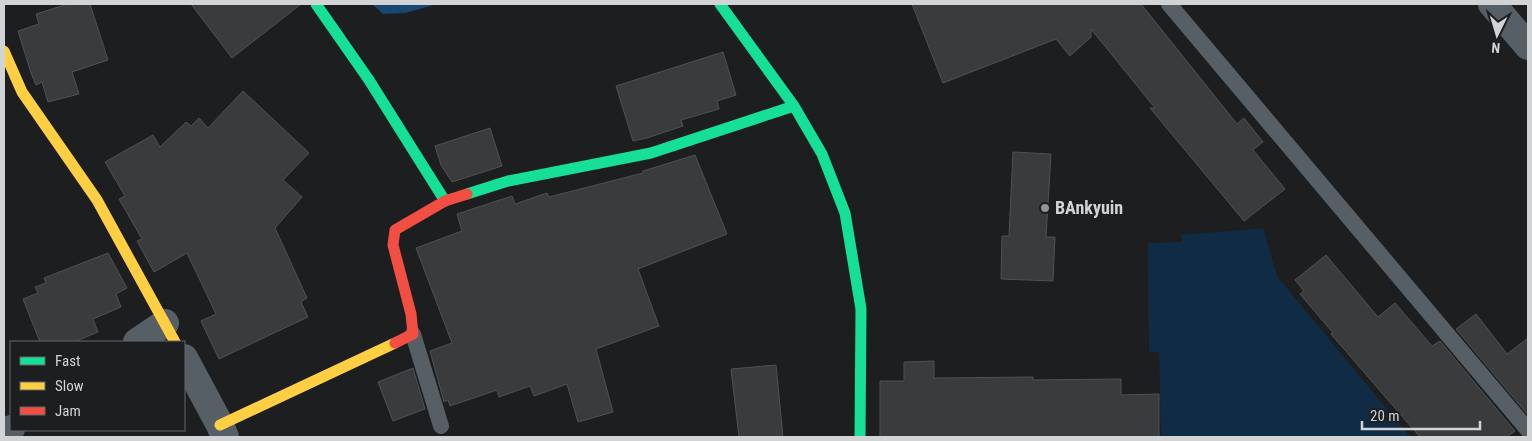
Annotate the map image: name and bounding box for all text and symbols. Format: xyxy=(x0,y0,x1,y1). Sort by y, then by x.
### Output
north arrow xyxy=(1472,10,1522,60)
text: N xyxy=(1491,40,1501,56)
place label: BAnkyuin xyxy=(1055,197,1123,218)
marker: BAnkyuin xyxy=(1039,202,1051,214)
legend xyxy=(10,341,185,431)
text: Fast xyxy=(55,352,80,370)
text: Slow xyxy=(55,377,84,395)
scale bar xyxy=(1362,398,1480,430)
text: Jam xyxy=(55,402,81,420)
text: 20 m xyxy=(1370,407,1400,425)

